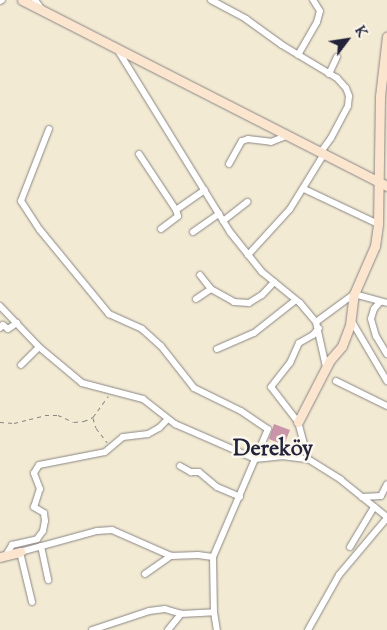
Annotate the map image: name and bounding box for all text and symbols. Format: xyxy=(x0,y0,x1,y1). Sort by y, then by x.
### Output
north arrow xyxy=(322,15,372,65)
text: K xyxy=(349,23,371,42)
district label: Dereköy xyxy=(233,438,313,464)

